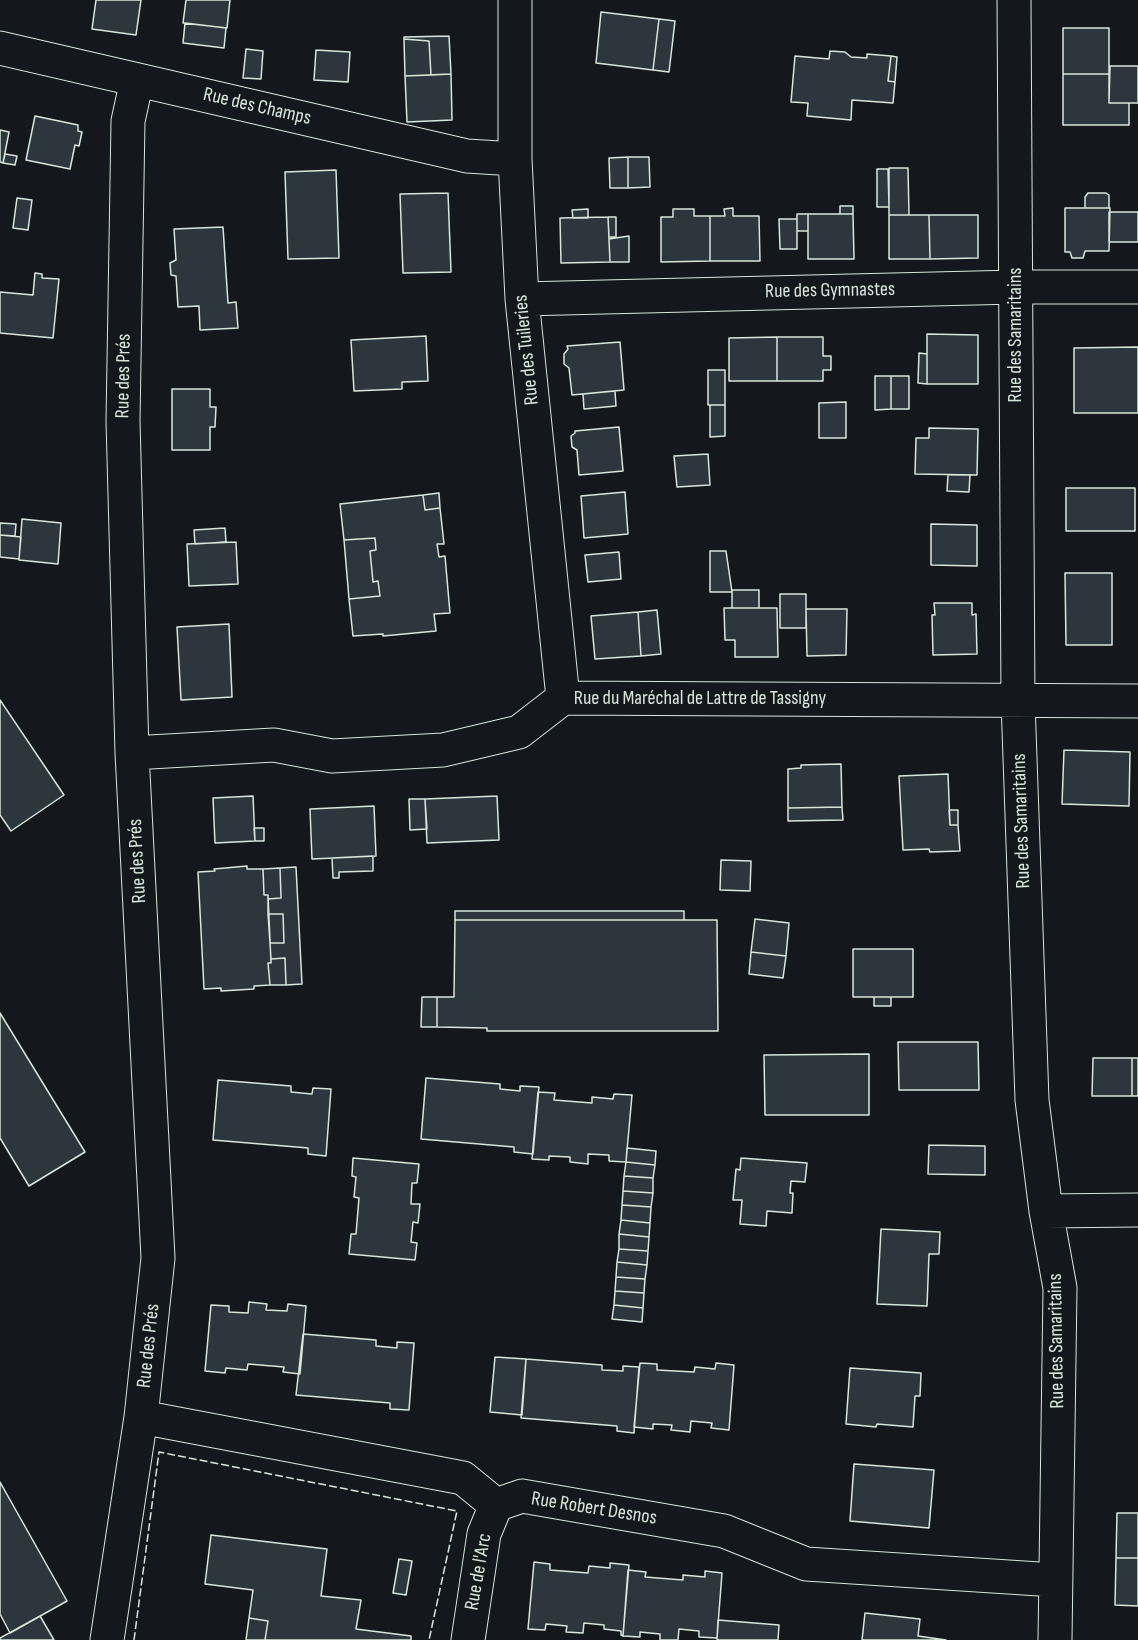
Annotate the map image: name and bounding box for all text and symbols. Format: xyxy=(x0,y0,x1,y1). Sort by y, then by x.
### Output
street label: Rue des Champs xyxy=(201,83,313,131)
street label: Rue des Samaritains xyxy=(1004,268,1028,402)
street label: Rue des Gymnastes xyxy=(765,278,895,304)
street label: Rue des Tuileries xyxy=(509,294,545,406)
street label: Rue des Prés xyxy=(111,333,137,419)
street label: Rue du Maréchal de Lattre de Tassigny xyxy=(574,687,826,711)
street label: Rue des Samaritains xyxy=(1008,753,1036,889)
street label: Rue des Prés xyxy=(124,818,152,904)
street label: Rue des Samaritains xyxy=(1044,1273,1070,1409)
street label: Rue des Prés xyxy=(133,1303,165,1389)
street label: Rue Robert Desnos xyxy=(529,1487,659,1531)
street label: Rue de l'Arc xyxy=(460,1532,498,1612)

